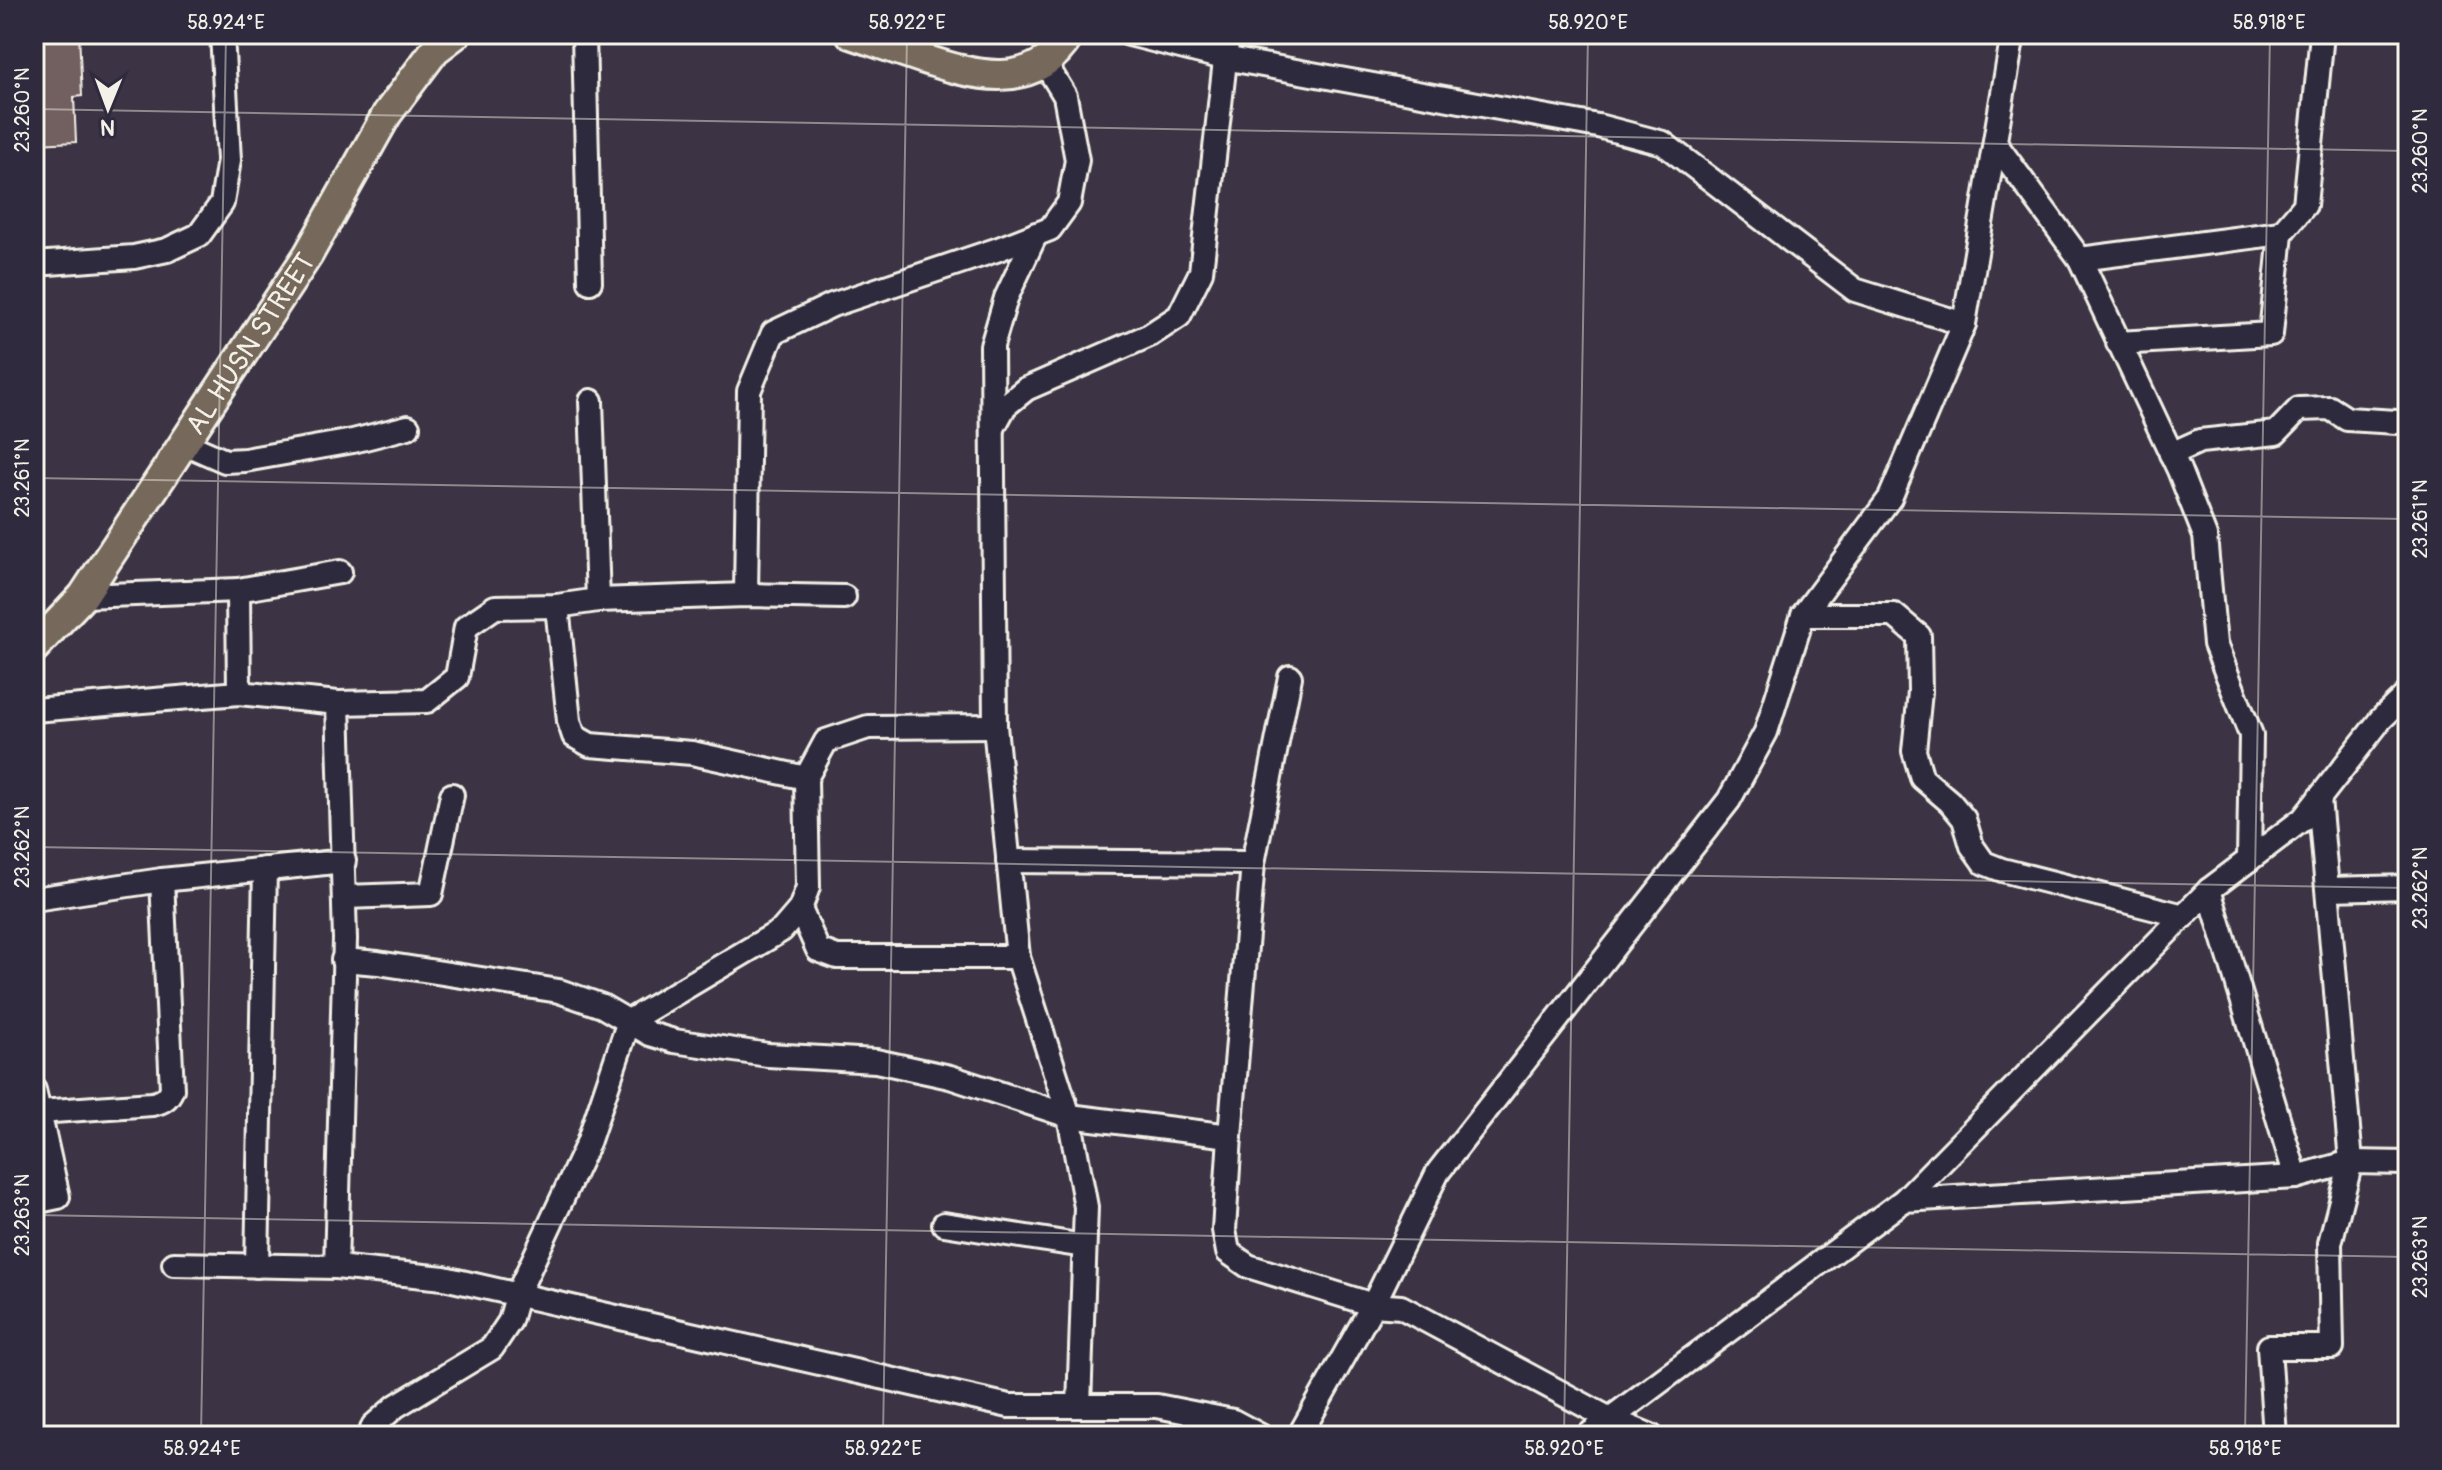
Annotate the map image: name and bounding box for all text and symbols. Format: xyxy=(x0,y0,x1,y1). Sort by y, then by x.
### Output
text: 58.924°E xyxy=(187,10,265,35)
text: 58.922°E xyxy=(868,10,946,35)
text: 58.920°E xyxy=(1548,10,1628,35)
text: 58.918°E xyxy=(2233,10,2305,35)
text: 23.260°N xyxy=(10,68,35,152)
north arrow xyxy=(68,68,148,148)
text: 23.260°N xyxy=(2408,109,2433,193)
text: N xyxy=(100,113,115,141)
street label: AL HUSN STREET xyxy=(178,247,323,442)
text: 23.261°N xyxy=(10,438,35,518)
text: 23.261°N xyxy=(2408,479,2433,559)
text: 23.262°N xyxy=(10,806,35,888)
text: 23.262°N xyxy=(2408,847,2433,929)
text: 23.263°N xyxy=(10,1174,35,1256)
text: 23.263°N xyxy=(2408,1216,2433,1298)
text: 58.924°E xyxy=(163,1436,241,1461)
text: 58.922°E xyxy=(844,1436,922,1461)
text: 58.920°E xyxy=(1524,1436,1604,1461)
text: 58.918°E xyxy=(2209,1436,2281,1461)

